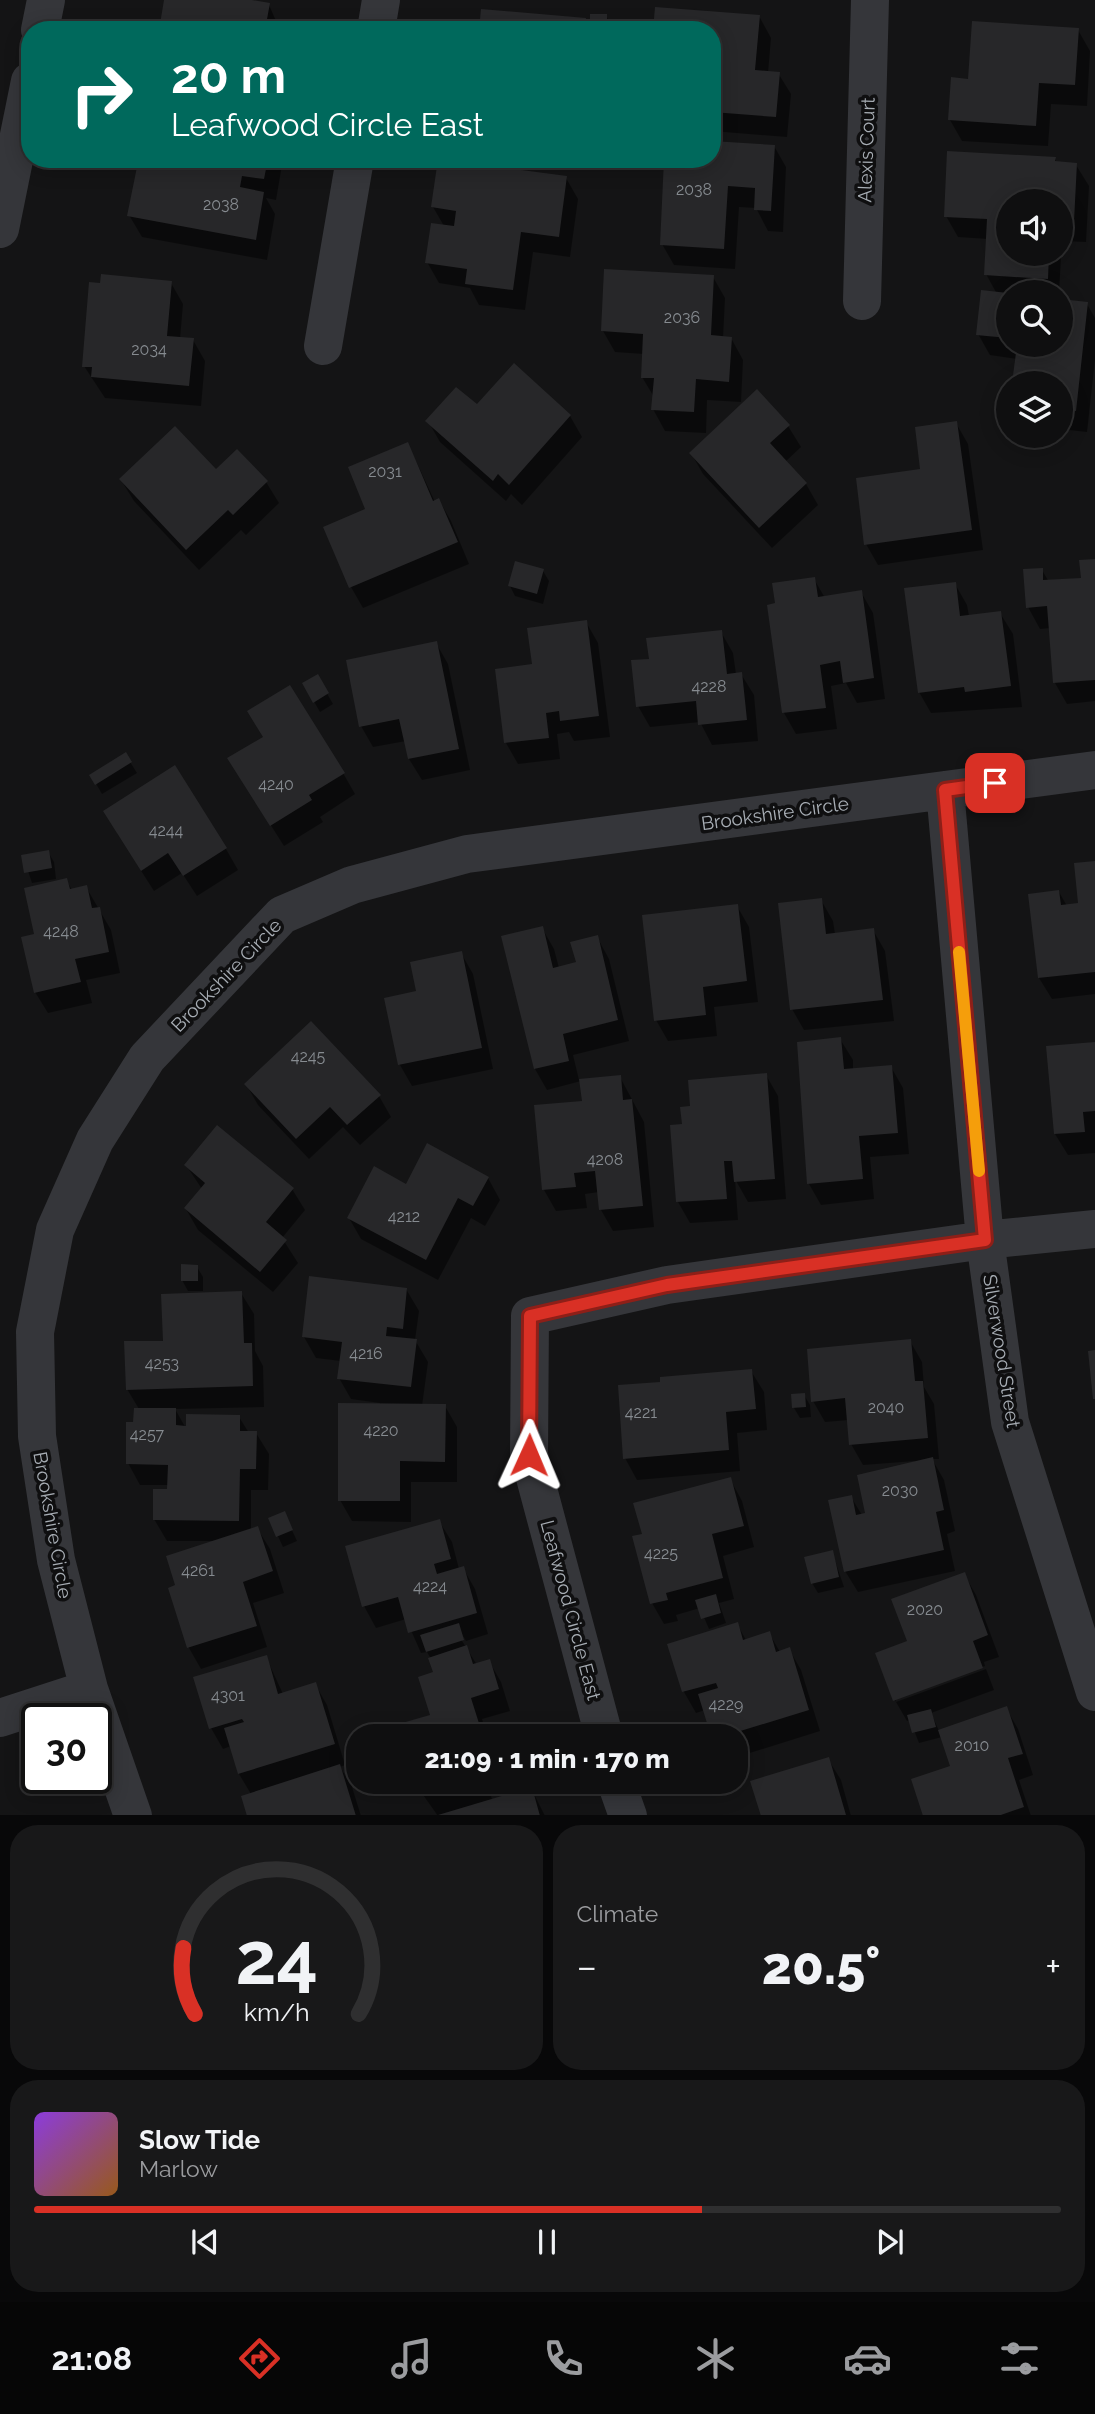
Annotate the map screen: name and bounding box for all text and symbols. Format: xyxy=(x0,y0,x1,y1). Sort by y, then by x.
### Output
text: 20 m xyxy=(171,47,286,104)
icon: right xyxy=(56,49,147,140)
street label: Alexis Court xyxy=(853,96,879,203)
text: Leafwood Circle East xyxy=(171,106,483,143)
house number: 2038 xyxy=(676,180,712,199)
map controls xyxy=(996,189,1073,448)
button: sound xyxy=(996,189,1073,266)
house number: 2038 xyxy=(203,195,239,214)
button: search xyxy=(996,280,1073,357)
house number: 2036 xyxy=(664,308,700,327)
house number: 2034 xyxy=(131,340,167,359)
button: layers xyxy=(996,371,1073,448)
house number: 2031 xyxy=(368,462,402,481)
house number: 4228 xyxy=(692,677,726,696)
pin xyxy=(965,753,1025,813)
icon: arrive xyxy=(976,764,1014,802)
house number: 4240 xyxy=(258,775,294,794)
street label: Brookshire Circle xyxy=(700,792,850,834)
house number: 4244 xyxy=(149,821,184,840)
street label: Brookshire Circle xyxy=(166,914,286,1036)
house number: 4248 xyxy=(43,922,79,941)
house number: 4245 xyxy=(291,1047,326,1066)
house number: 4208 xyxy=(587,1150,623,1169)
house number: 4212 xyxy=(388,1207,420,1226)
street label: Silverwood Street xyxy=(979,1273,1025,1430)
house number: 4216 xyxy=(349,1344,383,1363)
house number: 4253 xyxy=(145,1354,179,1373)
house number: 2040 xyxy=(868,1398,904,1417)
house number: 4221 xyxy=(625,1403,657,1422)
position arrow xyxy=(492,1418,566,1492)
house number: 4220 xyxy=(363,1421,399,1440)
house number: 4257 xyxy=(130,1425,165,1444)
street label: Brookshire Circle xyxy=(29,1450,77,1600)
house number: 2030 xyxy=(882,1481,918,1500)
street label: Leafwood Circle East xyxy=(536,1518,606,1703)
house number: 4225 xyxy=(644,1544,678,1563)
house number: 4261 xyxy=(181,1561,215,1580)
house number: 4224 xyxy=(413,1577,447,1596)
house number: 2020 xyxy=(907,1600,943,1619)
house number: 4301 xyxy=(211,1686,245,1705)
house number: 4229 xyxy=(709,1695,743,1714)
speed limit sign: 30 xyxy=(21,1703,112,1794)
house number: 2010 xyxy=(955,1736,989,1755)
text: 21:09 · 1 min · 170 m xyxy=(424,1744,670,1774)
text: Climate xyxy=(577,1900,658,1927)
text: 24 xyxy=(235,1916,318,2001)
text: 20.5° xyxy=(762,1935,880,1996)
text: − xyxy=(577,1944,597,1989)
text: + xyxy=(1045,1944,1061,1989)
text: km/h xyxy=(243,1996,309,2026)
text: Slow Tide xyxy=(139,2125,260,2155)
text: Marlow xyxy=(139,2155,218,2182)
icon: previous xyxy=(186,2223,224,2261)
icon: pause xyxy=(528,2223,566,2261)
icon: next xyxy=(871,2223,909,2261)
icon: directions xyxy=(235,2334,284,2383)
icon: music xyxy=(387,2334,436,2383)
icon: phone xyxy=(539,2334,588,2383)
icon: climate xyxy=(691,2334,740,2383)
icon: car xyxy=(843,2334,892,2383)
icon: filters xyxy=(995,2334,1044,2383)
text: 21:08 xyxy=(51,2340,132,2377)

